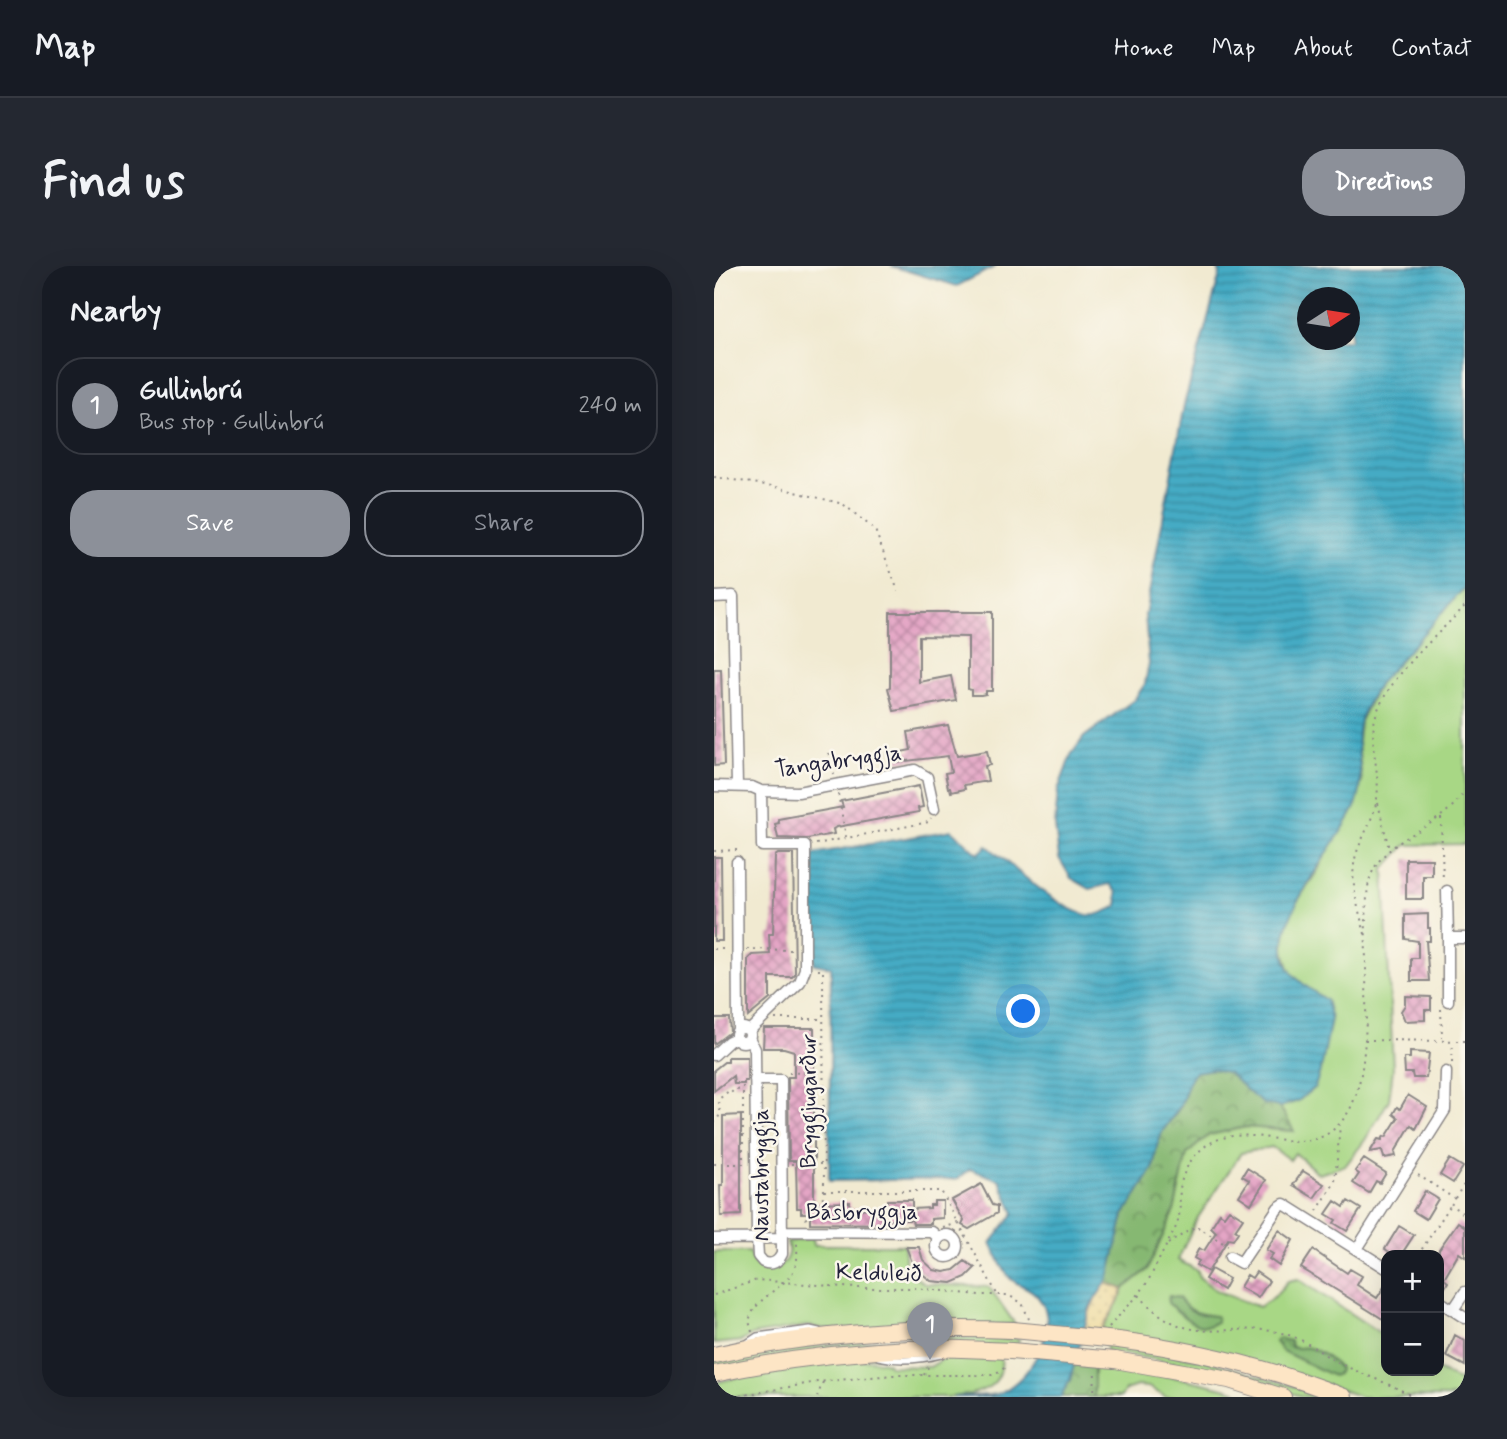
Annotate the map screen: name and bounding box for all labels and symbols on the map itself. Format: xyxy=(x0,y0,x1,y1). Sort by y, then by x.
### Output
north arrow xyxy=(1297,287,1360,350)
street label: Tangabryggja xyxy=(773,738,904,788)
your location xyxy=(1006,994,1040,1028)
street label: Bryggjugarður xyxy=(795,1033,827,1169)
street label: Naustabryggja xyxy=(747,1109,779,1241)
street label: Básbryggja xyxy=(806,1198,918,1230)
street label: Kelduleið xyxy=(835,1257,923,1291)
pin: 1 xyxy=(907,1302,953,1360)

